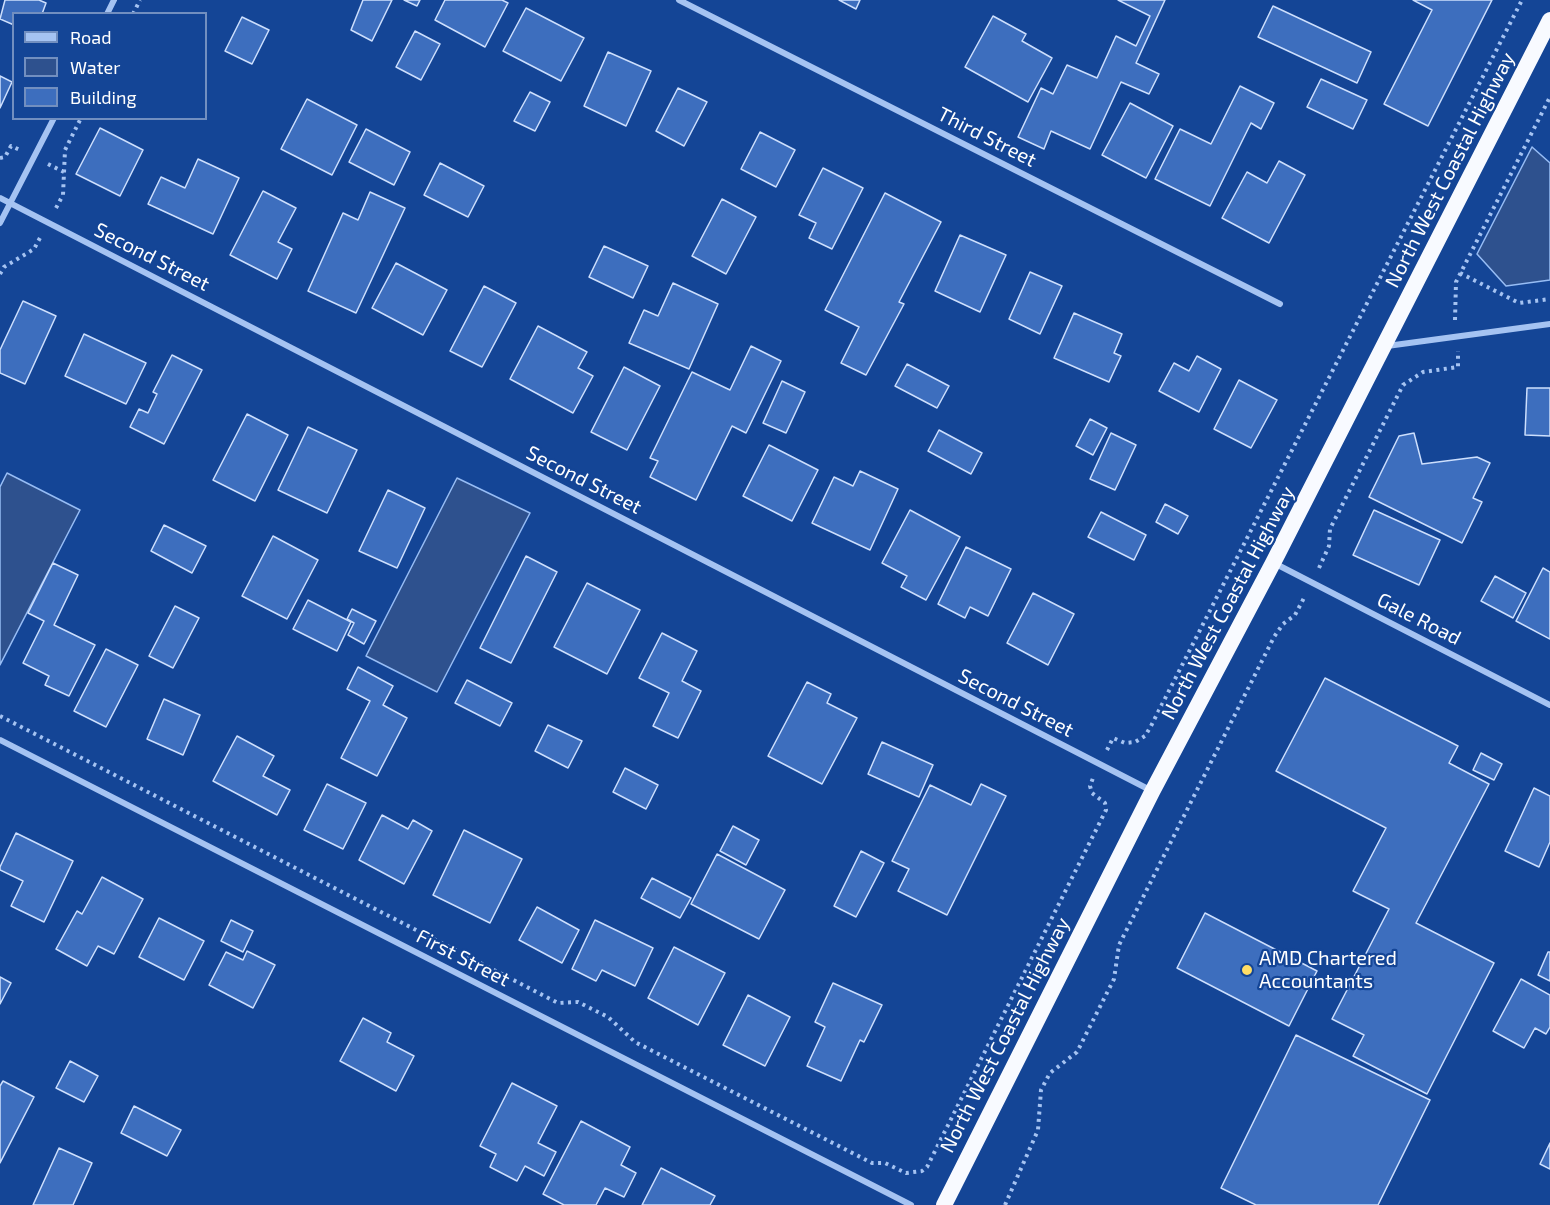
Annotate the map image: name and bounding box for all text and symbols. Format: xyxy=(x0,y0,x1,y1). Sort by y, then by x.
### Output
legend xyxy=(12,12,207,120)
text: Road xyxy=(70,26,111,48)
street label: North West Coastal Highway xyxy=(1380,48,1520,292)
text: Water xyxy=(70,56,120,78)
text: Building xyxy=(70,86,137,108)
street label: Third Street xyxy=(934,102,1040,172)
street label: Second Street xyxy=(90,218,214,296)
street label: Second Street xyxy=(522,441,646,519)
street label: North West Coastal Highway xyxy=(1156,482,1300,724)
street label: Gale Road xyxy=(1373,588,1465,650)
street label: Second Street xyxy=(954,664,1078,742)
street label: North West Coastal Highway xyxy=(935,913,1075,1157)
street label: First Street xyxy=(412,924,514,992)
place label: AMD Chartered Accountants xyxy=(1259,946,1397,993)
marker: AMD Chartered Accountants xyxy=(1240,963,1254,977)

